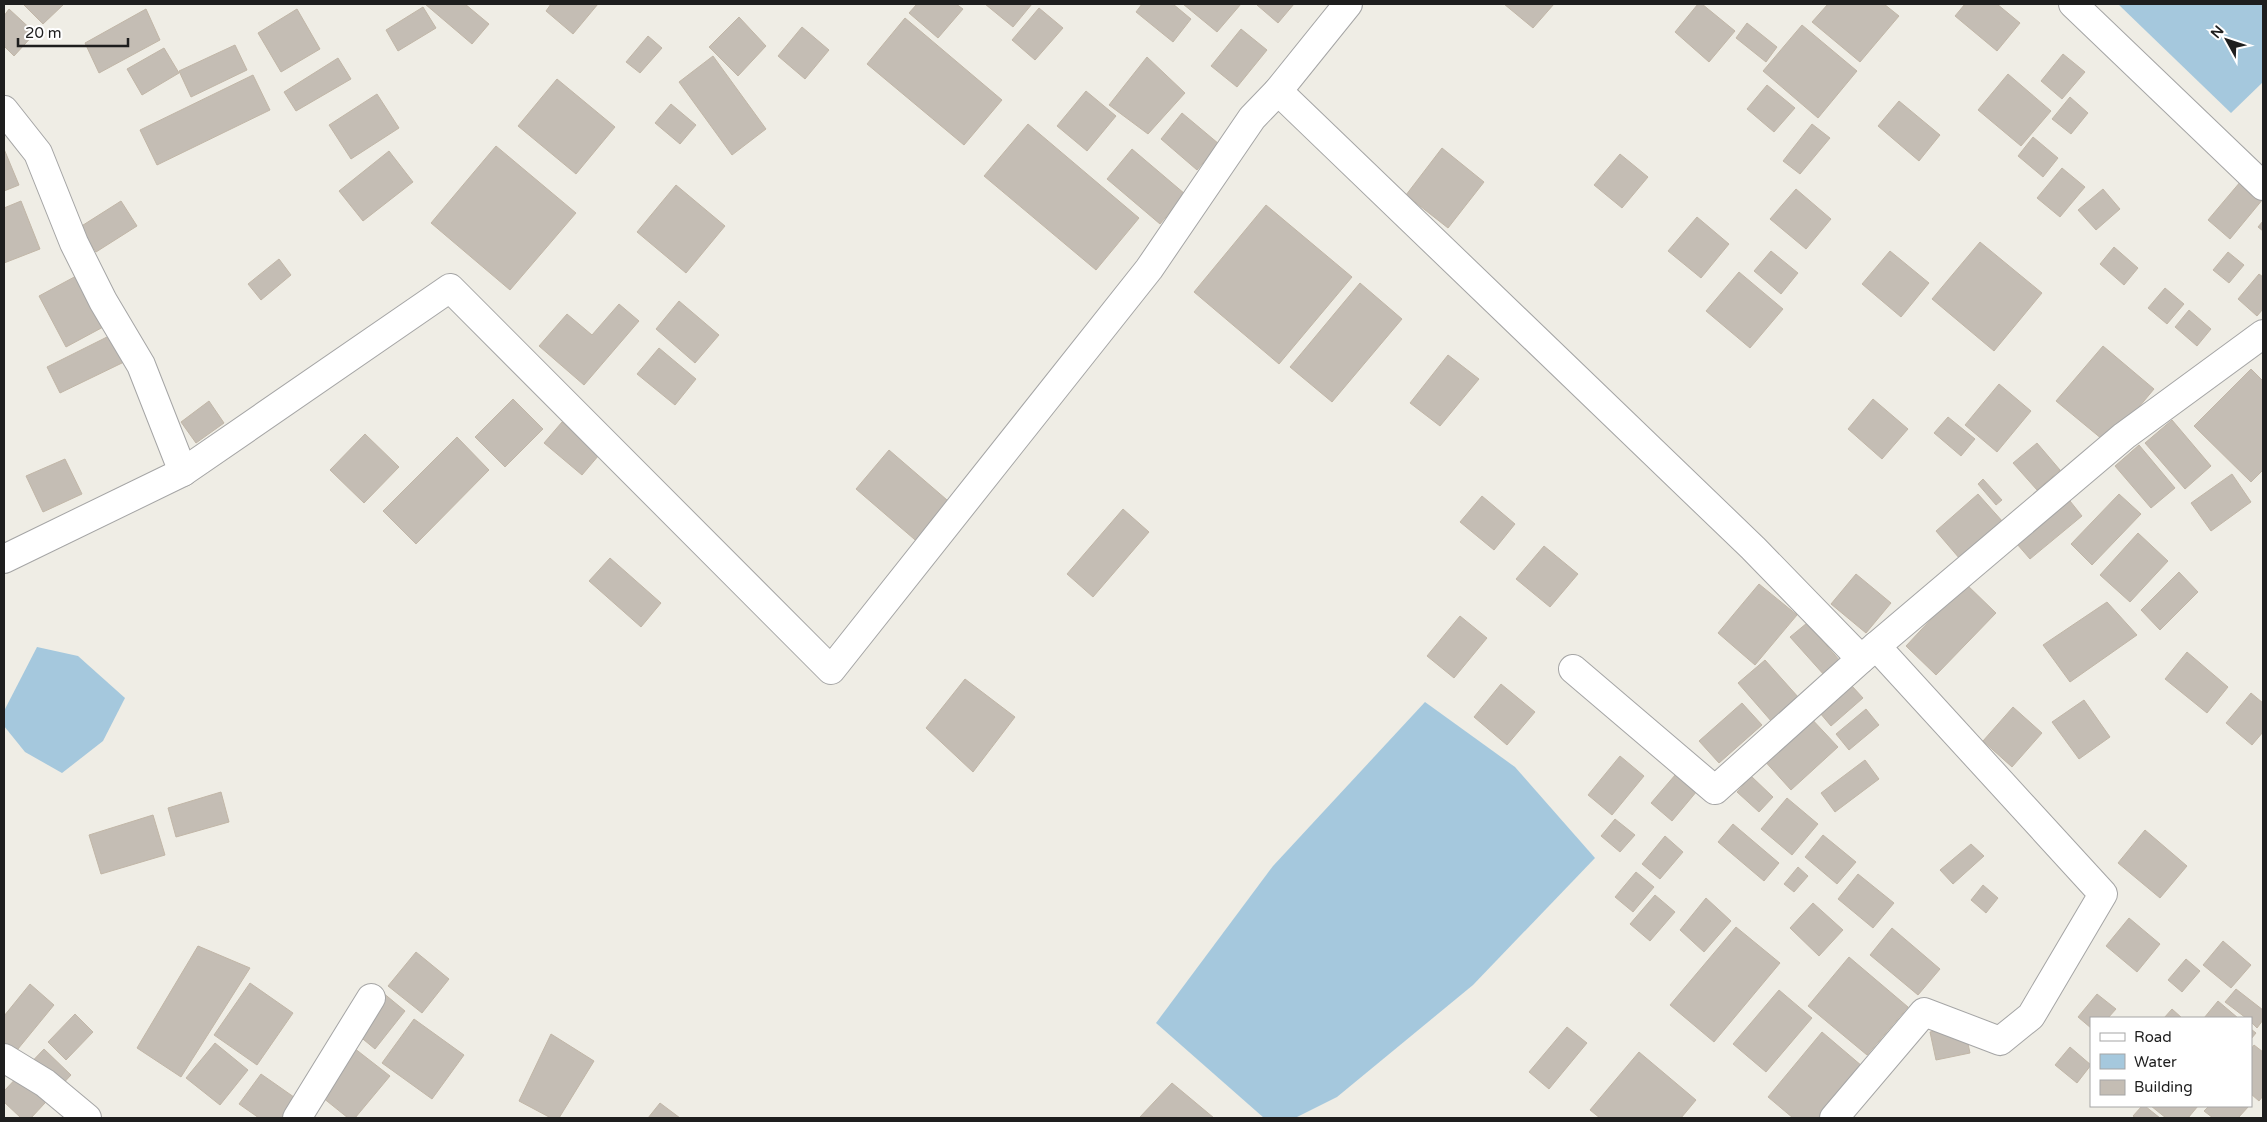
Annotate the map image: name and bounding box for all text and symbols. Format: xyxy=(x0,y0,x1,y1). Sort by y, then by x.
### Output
scale bar xyxy=(18,15,128,47)
north arrow xyxy=(2202,15,2252,65)
text: N xyxy=(2207,22,2228,42)
text: 20 m xyxy=(25,24,62,42)
legend xyxy=(2090,1017,2252,1107)
text: Road xyxy=(2134,1028,2172,1046)
text: Water xyxy=(2134,1053,2177,1071)
text: Building xyxy=(2134,1078,2193,1096)

